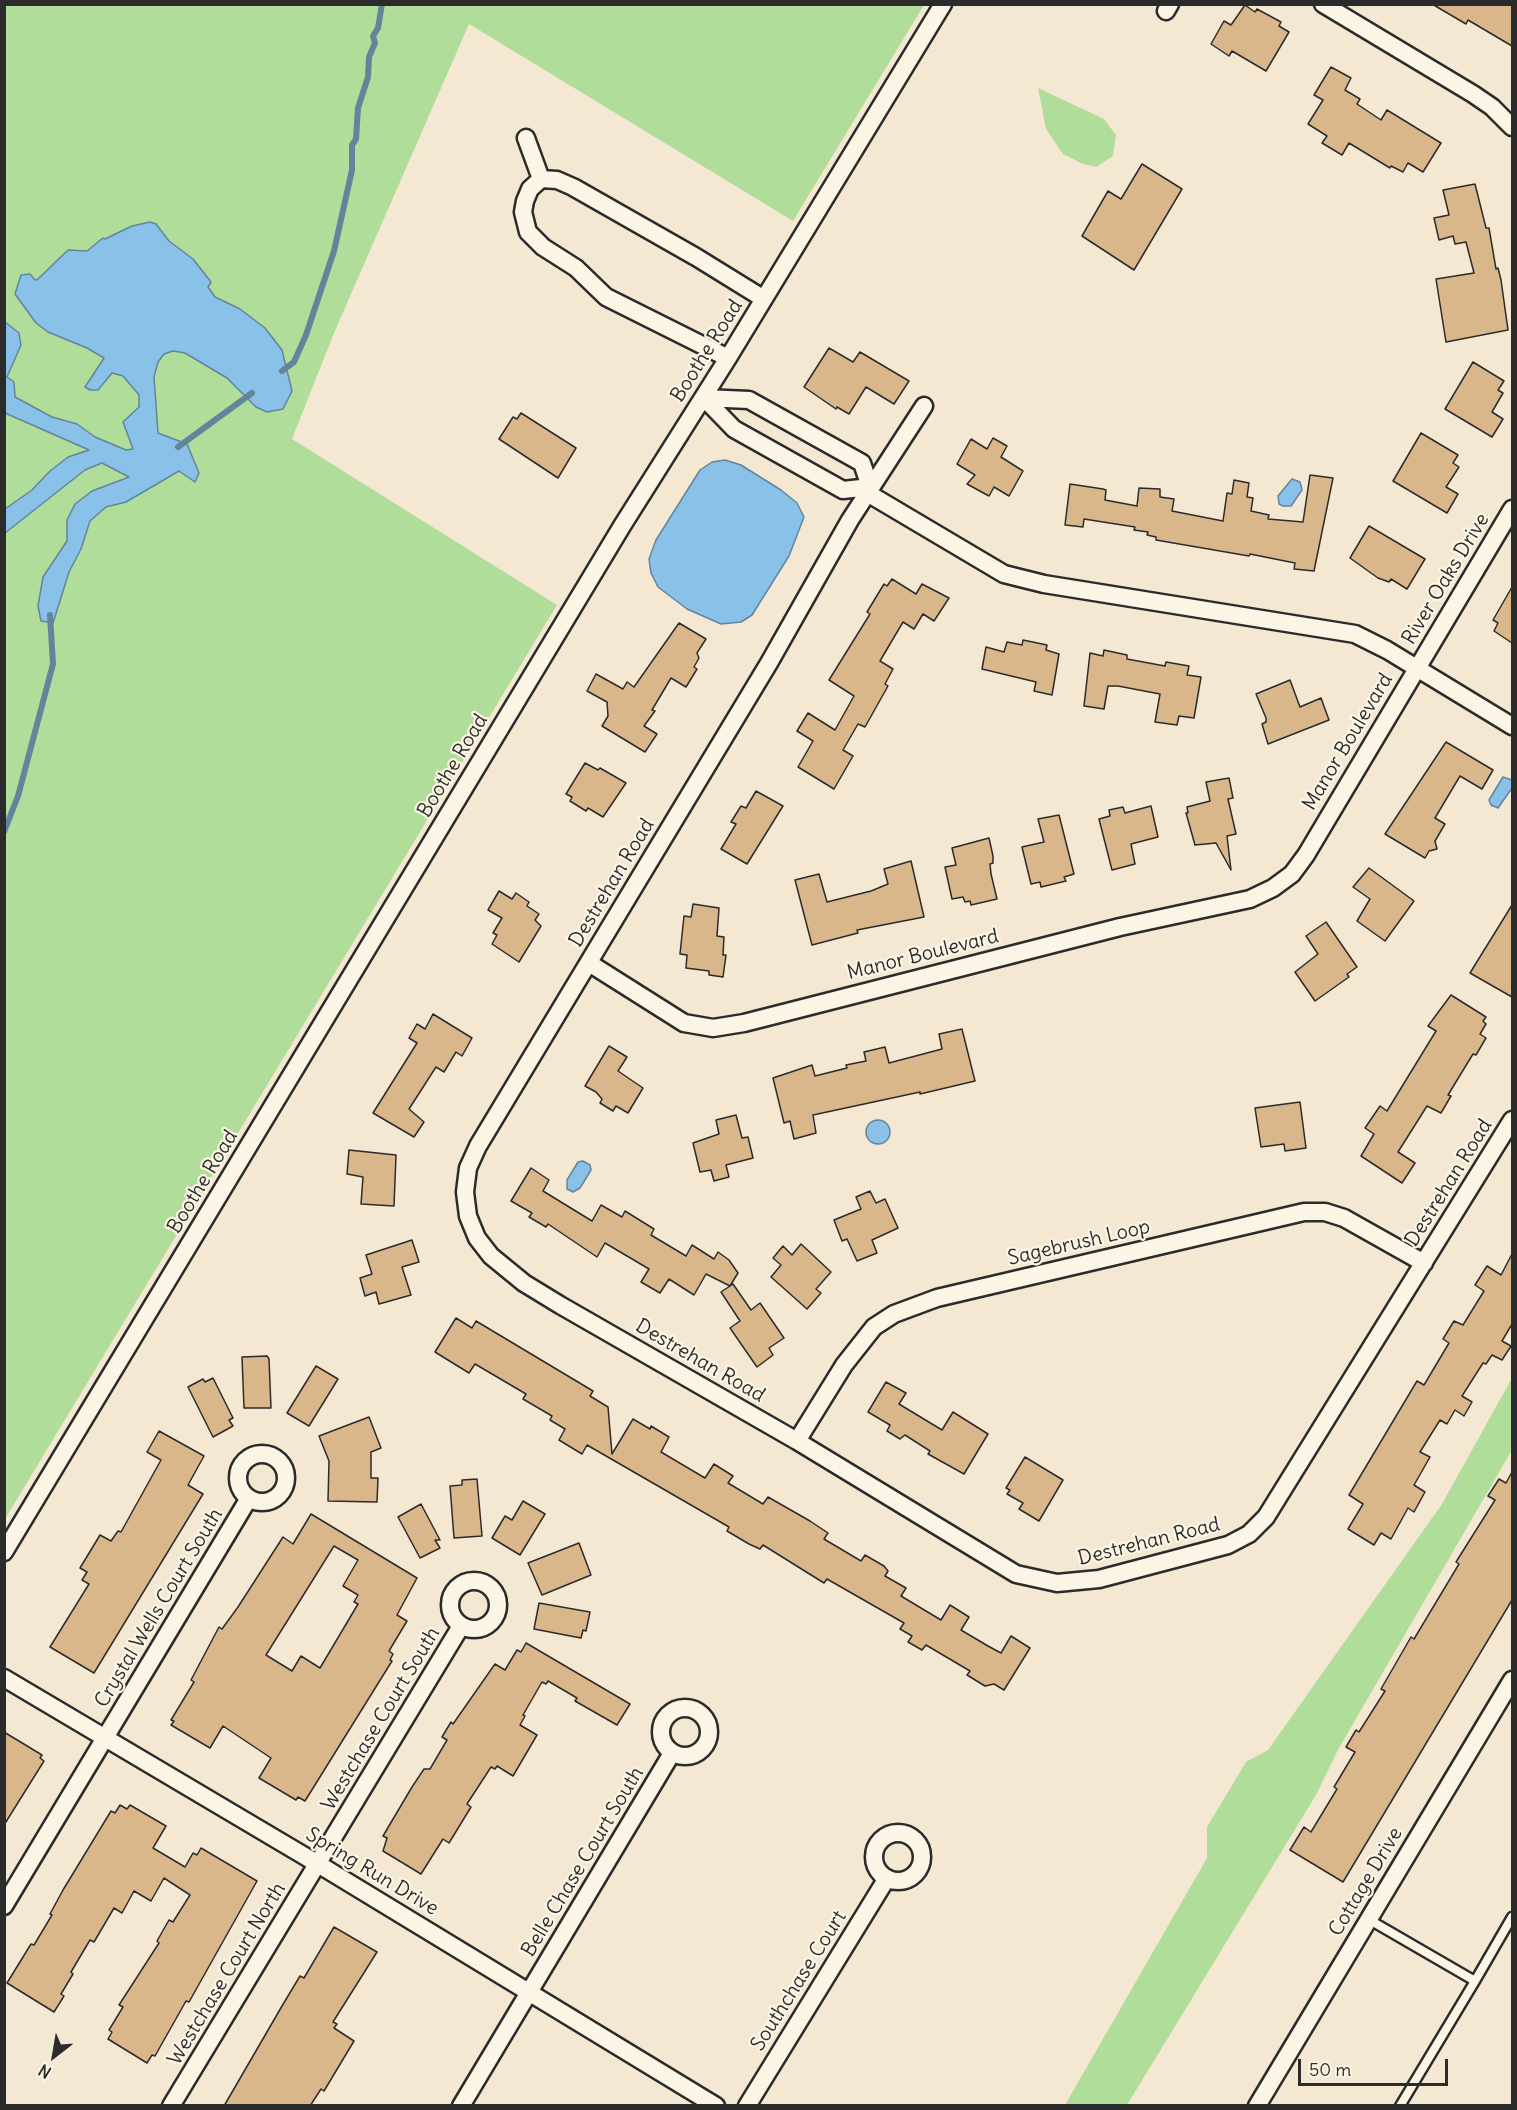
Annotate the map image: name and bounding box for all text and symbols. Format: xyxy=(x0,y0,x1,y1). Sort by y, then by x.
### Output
street label: Boothe Road xyxy=(666,295,748,407)
street label: River Oaks Drive xyxy=(1397,509,1495,649)
street label: Manor Boulevard xyxy=(1298,669,1398,815)
street label: Boothe Road xyxy=(413,710,493,822)
street label: Destrehan Road xyxy=(564,815,660,951)
street label: Manor Boulevard xyxy=(845,925,1001,985)
street label: Destrehan Road xyxy=(1400,1115,1498,1251)
street label: Boothe Road xyxy=(163,1126,243,1238)
street label: Sagebrush Loop xyxy=(1006,1215,1152,1271)
street label: Destrehan Road xyxy=(631,1314,769,1408)
street label: Crystal Wells Court South xyxy=(90,1504,228,1712)
street label: Destrehan Road xyxy=(1076,1513,1222,1571)
street label: Westchase Court South xyxy=(317,1623,445,1815)
street label: Belle Chase Court South xyxy=(517,1763,649,1961)
street label: Spring Run Drive xyxy=(301,1823,443,1921)
street label: Cottage Drive xyxy=(1324,1823,1408,1941)
street label: Westchase Court North xyxy=(163,1878,291,2070)
street label: Southchase Court xyxy=(746,1906,852,2056)
north arrow xyxy=(24,2026,84,2086)
scale bar xyxy=(1301,2047,1451,2085)
text: 50 m xyxy=(1309,2058,1351,2081)
text: N xyxy=(35,2060,55,2083)

